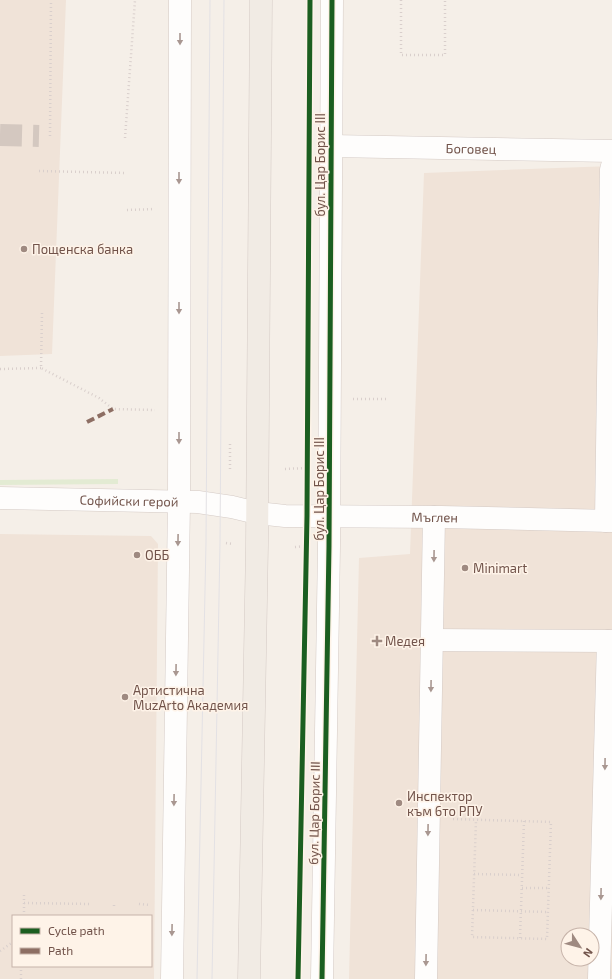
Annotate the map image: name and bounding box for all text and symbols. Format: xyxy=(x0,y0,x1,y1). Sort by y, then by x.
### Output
one-way arrow xyxy=(177,33,183,46)
street label: бул. Цар Борис III xyxy=(312,113,328,217)
street label: Боговец xyxy=(446,140,497,157)
one-way arrow xyxy=(176,172,182,185)
place label: Пощенска банка xyxy=(32,241,133,257)
marker: Пощенска банка xyxy=(19,244,29,254)
one-way arrow xyxy=(176,302,182,315)
one-way arrow xyxy=(176,432,182,445)
street label: бул. Цар Борис III xyxy=(311,437,327,541)
street label: Софийски герой xyxy=(79,492,179,510)
street label: Мъглен xyxy=(411,509,458,525)
one-way arrow xyxy=(175,534,181,547)
place label: ОББ xyxy=(145,547,169,563)
marker: ОББ xyxy=(132,550,142,560)
one-way arrow xyxy=(430,550,437,562)
place label: Minimart xyxy=(473,560,527,576)
marker: Minimart xyxy=(460,563,470,573)
place label: Медея xyxy=(385,633,425,649)
marker: Медея xyxy=(372,636,382,646)
one-way arrow xyxy=(173,664,179,677)
one-way arrow xyxy=(428,680,434,693)
place label: Артистична MuzArto Академия xyxy=(133,682,248,713)
marker: Артистична MuzArto Академия xyxy=(120,692,130,702)
one-way arrow xyxy=(601,758,608,770)
street label: бул. Цар Борис III xyxy=(305,761,323,865)
place label: Инспектор към 6то РПУ xyxy=(407,788,483,819)
one-way arrow xyxy=(171,794,177,807)
marker: Инспектор към 6то РПУ xyxy=(394,798,404,808)
one-way arrow xyxy=(425,824,432,836)
one-way arrow xyxy=(598,888,605,900)
legend xyxy=(12,915,152,967)
text: Cycle path xyxy=(48,923,105,937)
one-way arrow xyxy=(169,924,176,936)
north arrow xyxy=(560,927,600,967)
text: Path xyxy=(48,943,73,957)
text: N xyxy=(581,946,596,960)
one-way arrow xyxy=(423,954,429,967)

